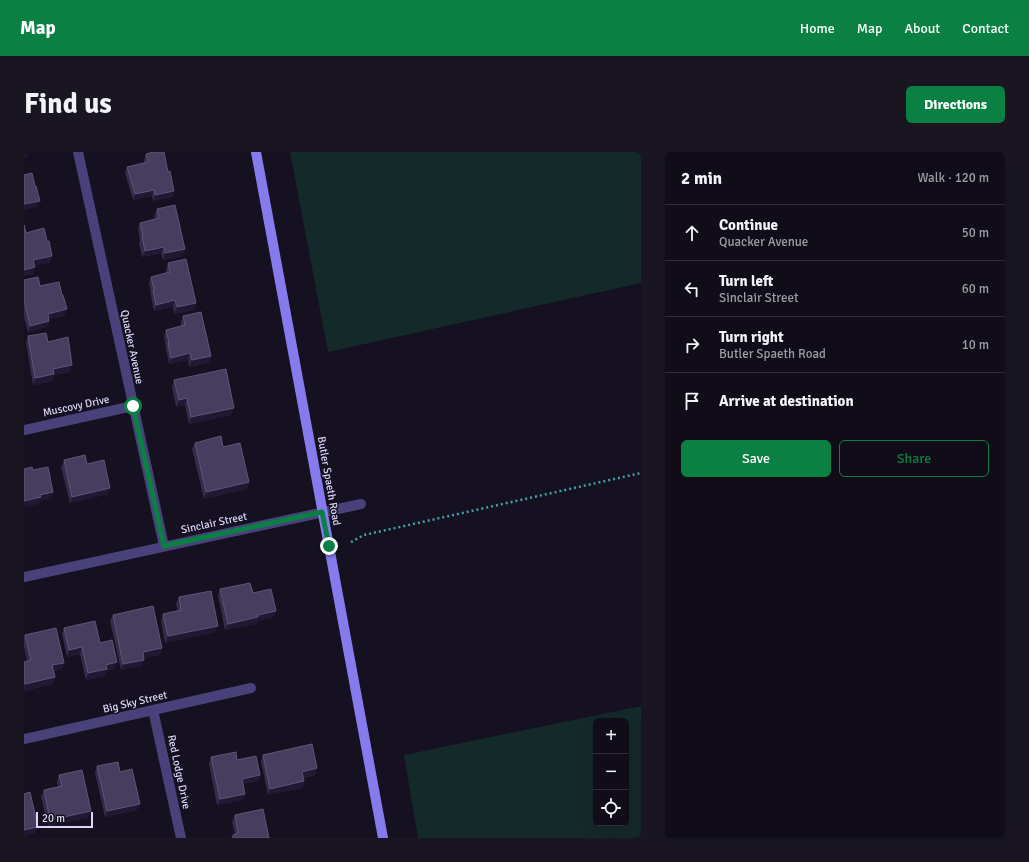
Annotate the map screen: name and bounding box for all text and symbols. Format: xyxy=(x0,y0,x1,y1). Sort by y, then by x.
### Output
text: Map xyxy=(20,16,56,40)
text: Home xyxy=(800,20,835,37)
text: Map xyxy=(857,20,882,37)
text: About xyxy=(904,20,940,37)
text: Contact xyxy=(962,20,1009,37)
button: Directions xyxy=(906,86,1005,123)
text: Find us xyxy=(24,87,112,121)
text: 2 min xyxy=(681,168,722,189)
text: Walk · 120 m xyxy=(918,170,989,186)
text: Continue xyxy=(719,216,778,234)
icon: ahead xyxy=(681,222,703,244)
text: 50 m xyxy=(962,225,989,241)
text: Quacker Avenue xyxy=(719,234,808,250)
text: Turn left xyxy=(719,272,773,290)
icon: left xyxy=(681,278,703,300)
text: 60 m xyxy=(962,281,989,297)
text: Sinclair Street xyxy=(719,290,798,306)
street label: Quacker Avenue xyxy=(118,309,146,385)
text: Turn right xyxy=(719,328,784,346)
icon: right xyxy=(681,334,703,356)
text: 10 m xyxy=(962,337,989,353)
text: Butler Spaeth Road xyxy=(719,346,826,362)
icon: arrive xyxy=(681,390,703,412)
text: Arrive at destination xyxy=(719,392,854,410)
street label: Muscovy Drive xyxy=(42,393,110,419)
route start xyxy=(124,397,142,415)
street label: Butler Spaeth Road xyxy=(315,435,343,527)
button: Save xyxy=(681,440,831,477)
button: Share xyxy=(839,440,989,477)
street label: Sinclair Street xyxy=(180,510,248,536)
route end xyxy=(320,537,338,555)
street label: Big Sky Street xyxy=(102,688,169,716)
map controls xyxy=(593,718,629,826)
button: + xyxy=(593,718,629,754)
street label: Red Lodge Drive xyxy=(165,734,193,810)
button: − xyxy=(593,754,629,790)
button: locate xyxy=(593,790,629,826)
scale bar xyxy=(36,810,93,829)
text: 20 m xyxy=(42,812,65,825)

